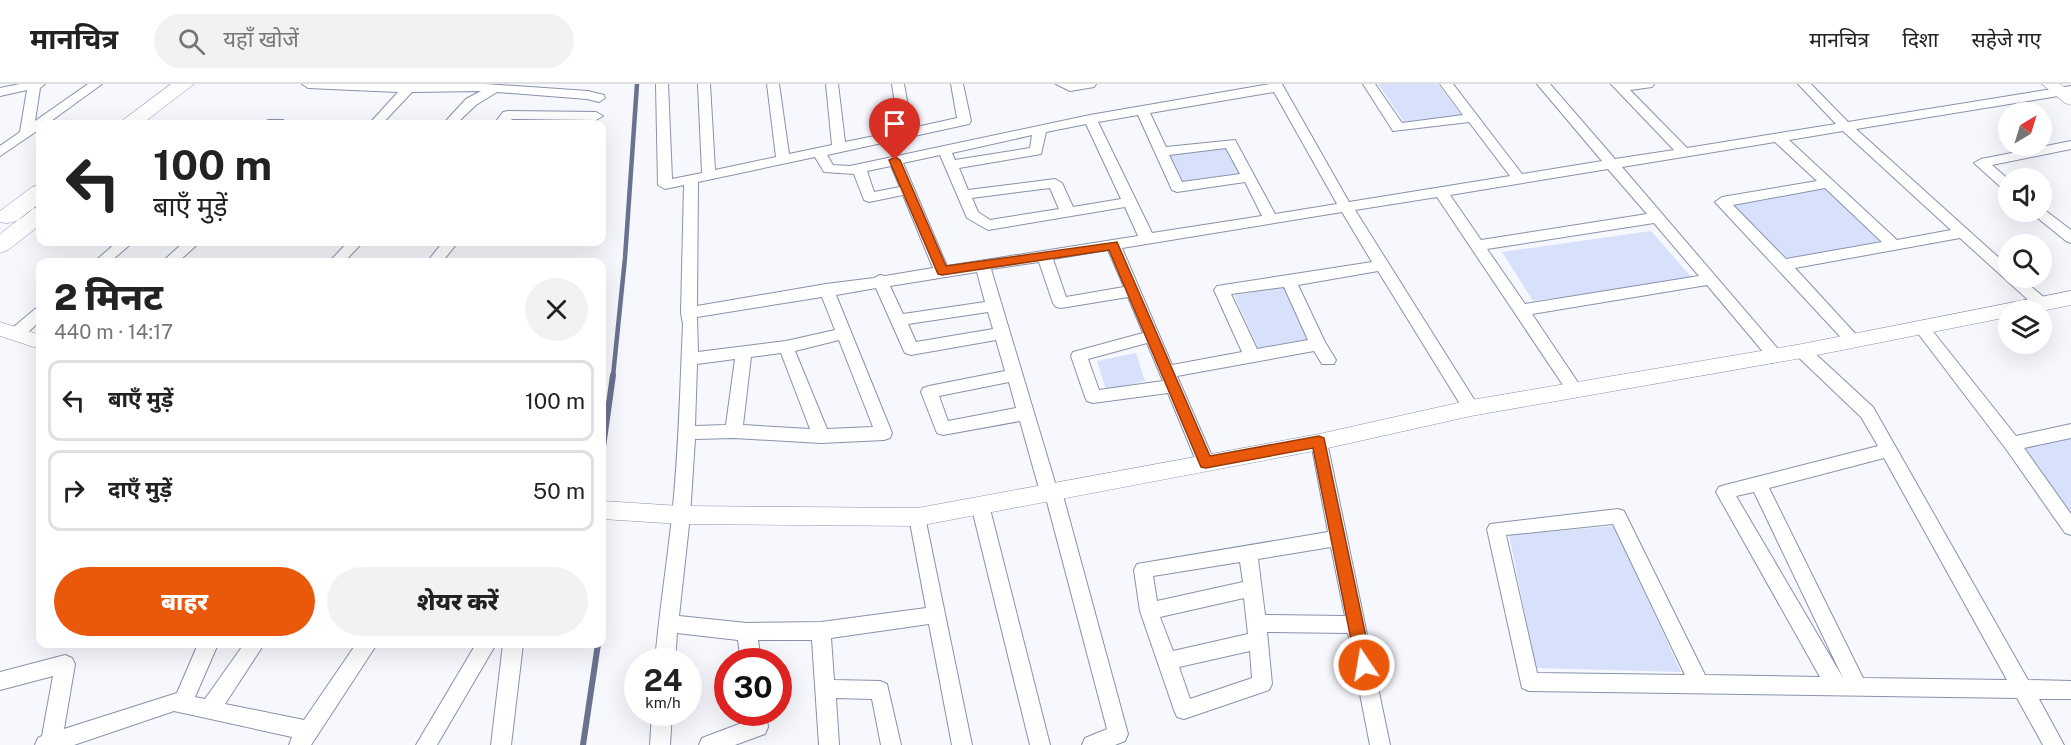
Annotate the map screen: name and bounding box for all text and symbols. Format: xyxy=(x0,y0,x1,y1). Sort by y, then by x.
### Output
search box xyxy=(154,14,574,68)
text: मानचित्र xyxy=(30,22,118,55)
icon: search xyxy=(175,25,208,58)
text: यहाँ खोजें xyxy=(223,26,299,52)
text: मानचित्र xyxy=(1809,27,1869,52)
text: दिशा xyxy=(1902,27,1939,52)
text: सहेजे गए xyxy=(1972,27,2041,52)
pin xyxy=(869,98,920,160)
north arrow xyxy=(1998,102,2052,156)
map controls xyxy=(1998,102,2052,354)
icon: arrive xyxy=(878,107,911,140)
text: 100 m xyxy=(153,140,272,189)
icon: left xyxy=(54,144,132,222)
button: sound xyxy=(1998,168,2052,222)
text: बाएँ मुड़ें xyxy=(153,190,228,222)
button: search xyxy=(1998,234,2052,288)
text: 2 मिनट xyxy=(54,276,163,318)
button: close xyxy=(525,278,588,341)
button: layers xyxy=(1998,300,2052,354)
text: 440 m · 14:17 xyxy=(54,320,173,344)
icon: left xyxy=(57,384,90,417)
text: बाएँ मुड़ें xyxy=(108,386,173,412)
text: 100 m xyxy=(525,388,585,414)
icon: right xyxy=(57,474,90,507)
text: दाएँ मुड़ें xyxy=(108,476,172,502)
text: 50 m xyxy=(533,478,585,504)
button: बाहर xyxy=(54,567,315,636)
button: शेयर करें xyxy=(327,567,588,636)
position arrow xyxy=(1332,633,1396,697)
speed limit sign: 30 xyxy=(714,648,792,726)
text: 24 xyxy=(644,662,682,698)
text: km/h xyxy=(645,694,681,711)

